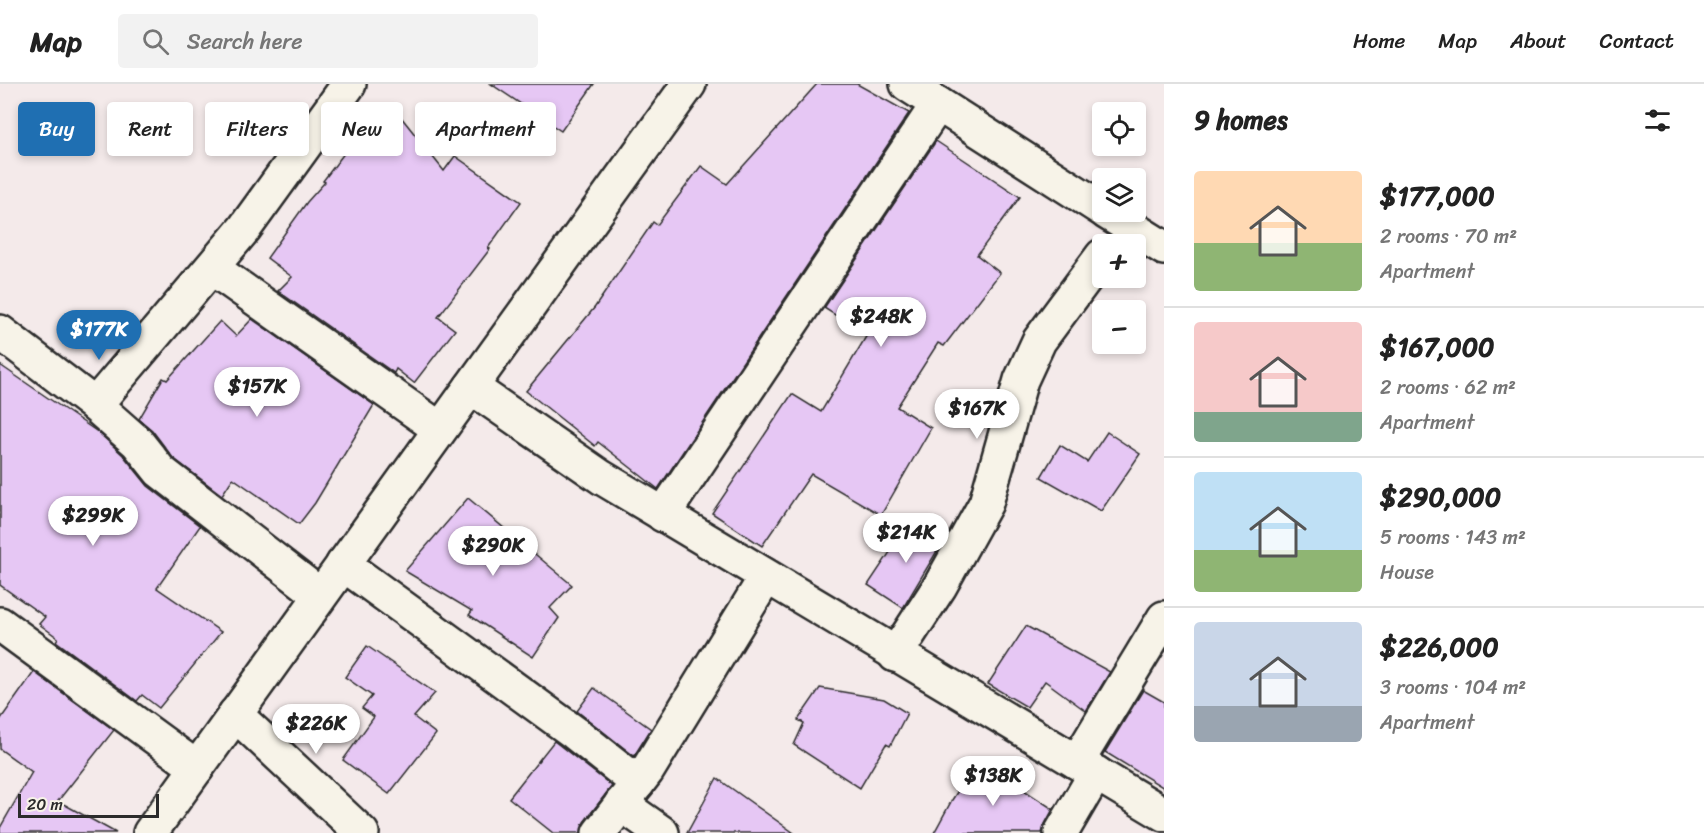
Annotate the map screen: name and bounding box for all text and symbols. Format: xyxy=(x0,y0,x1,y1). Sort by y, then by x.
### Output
search box xyxy=(118,14,538,68)
text: Map xyxy=(30,17,82,66)
text: Search here xyxy=(187,22,303,61)
text: Home xyxy=(1353,22,1405,60)
text: Map xyxy=(1438,22,1477,60)
text: About xyxy=(1510,22,1567,60)
text: Contact xyxy=(1600,22,1674,60)
icon: search xyxy=(139,25,172,58)
text: 9 homes xyxy=(1194,97,1288,143)
chip: Buy xyxy=(18,102,95,156)
chip: Rent xyxy=(107,102,193,156)
chip: Filters xyxy=(205,102,309,156)
chip: New xyxy=(321,102,403,156)
chip: Apartment xyxy=(415,102,556,156)
map controls xyxy=(1092,102,1146,354)
button: locate xyxy=(1092,102,1146,156)
icon: filters xyxy=(1641,104,1674,137)
button: layers xyxy=(1092,168,1146,222)
text: $177,000 xyxy=(1380,173,1495,219)
icon: home xyxy=(1242,195,1314,267)
text: 2 rooms · 70 m² xyxy=(1380,219,1517,254)
button: + xyxy=(1092,234,1146,288)
text: Apartment xyxy=(1380,254,1474,289)
pin: $248K xyxy=(839,297,923,348)
text: $248K xyxy=(850,299,912,334)
button: − xyxy=(1092,300,1146,354)
pin: $177K xyxy=(57,310,141,361)
text: $177K xyxy=(70,312,128,347)
text: $167,000 xyxy=(1380,324,1495,370)
icon: home xyxy=(1242,346,1314,418)
pin: $157K xyxy=(215,367,299,418)
text: $157K xyxy=(228,369,286,404)
text: 2 rooms · 62 m² xyxy=(1380,370,1516,405)
pin: $167K xyxy=(935,389,1019,440)
text: $167K xyxy=(949,391,1005,426)
text: Apartment xyxy=(1380,405,1474,440)
text: $290,000 xyxy=(1380,474,1501,520)
pin: $299K xyxy=(51,496,135,547)
icon: home xyxy=(1242,496,1314,568)
text: $299K xyxy=(62,498,124,533)
pin: $214K xyxy=(864,513,948,564)
text: $214K xyxy=(877,515,935,550)
text: 5 rooms · 143 m² xyxy=(1380,520,1526,555)
pin: $290K xyxy=(451,526,535,577)
text: $290K xyxy=(462,528,524,563)
text: House xyxy=(1380,555,1434,590)
text: $226,000 xyxy=(1380,624,1499,670)
icon: home xyxy=(1242,646,1314,718)
text: 3 rooms · 104 m² xyxy=(1380,670,1526,705)
pin: $226K xyxy=(274,704,358,755)
text: Apartment xyxy=(1380,705,1474,740)
text: $226K xyxy=(286,706,346,741)
pin: $138K xyxy=(951,756,1035,807)
text: $138K xyxy=(964,758,1022,793)
text: 20 m xyxy=(27,790,63,819)
scale bar xyxy=(18,791,159,818)

